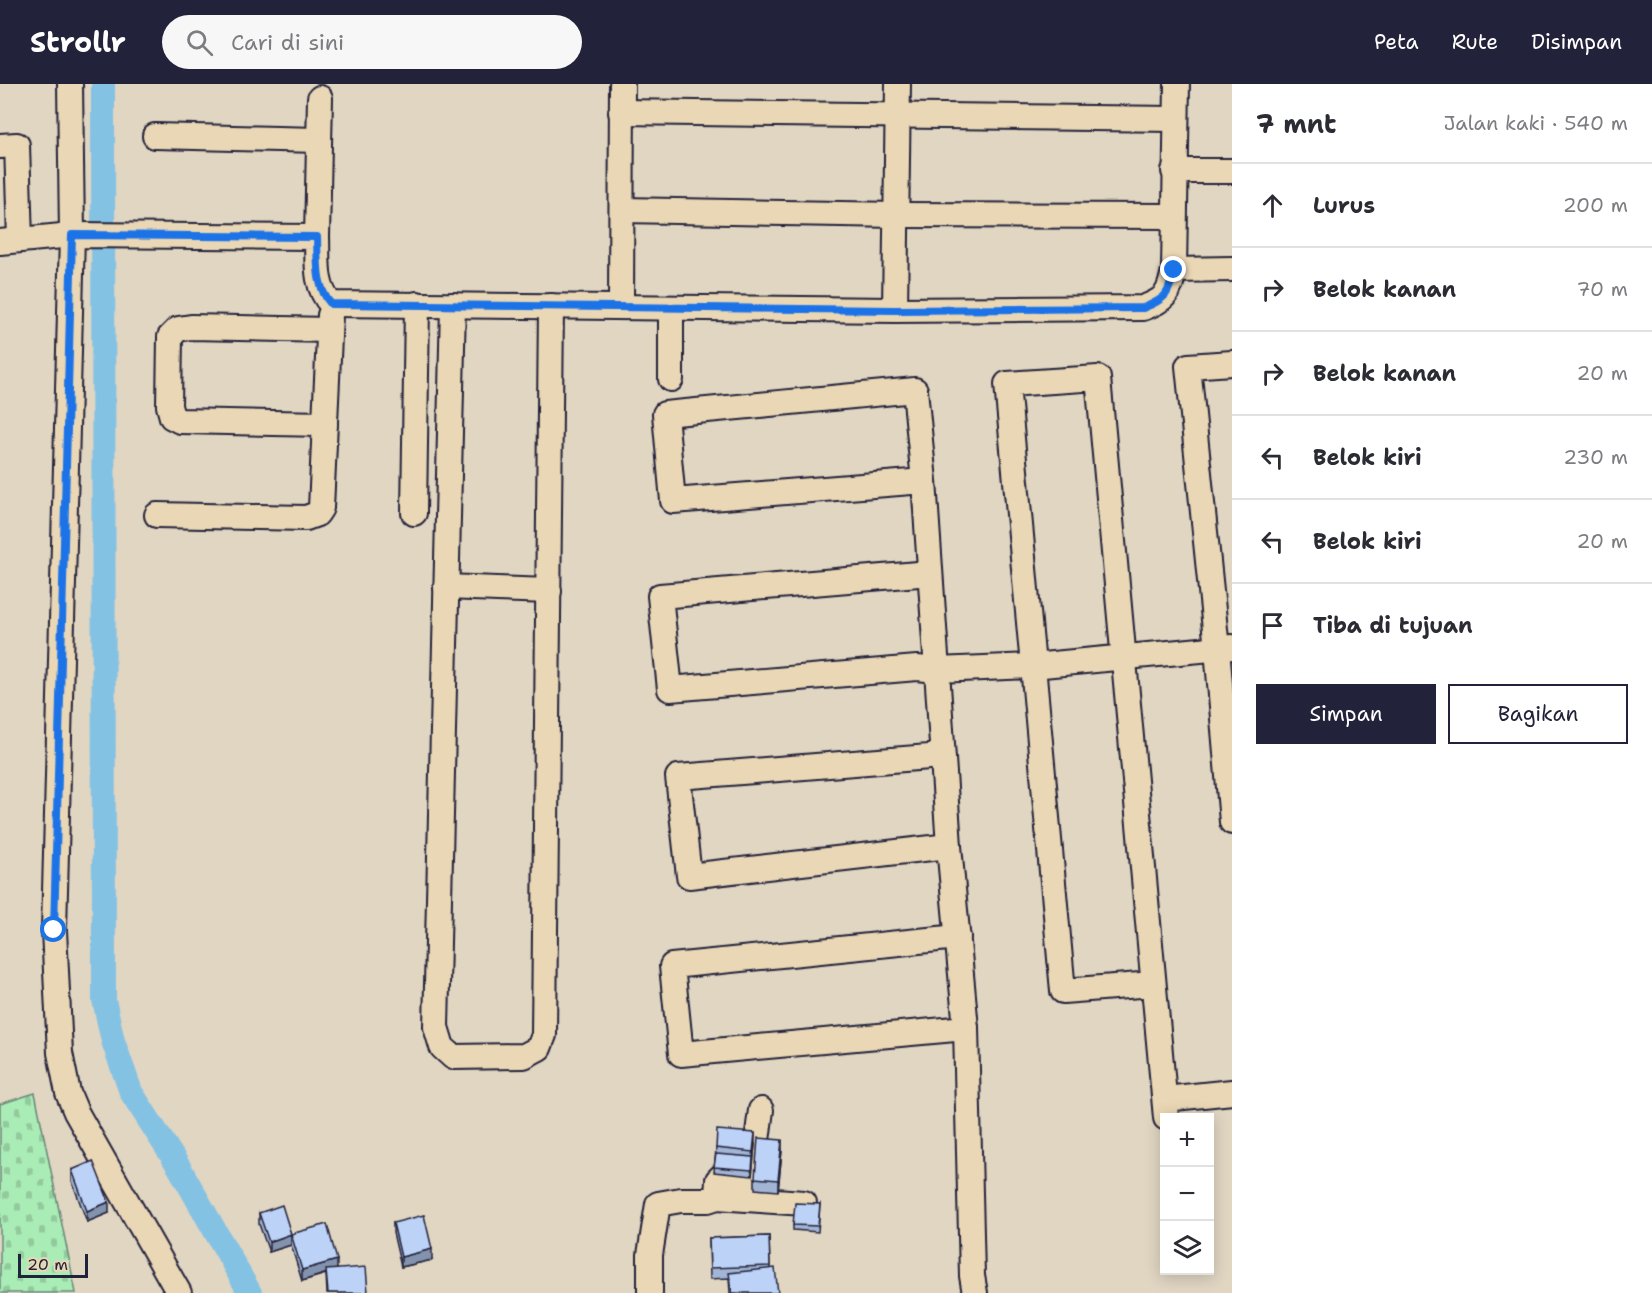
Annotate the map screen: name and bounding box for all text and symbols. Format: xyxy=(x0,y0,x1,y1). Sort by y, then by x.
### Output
search box xyxy=(162,15,582,69)
text: Strollr xyxy=(30,23,126,61)
icon: search xyxy=(183,26,216,59)
text: Cari di sini xyxy=(231,28,344,57)
text: Peta xyxy=(1374,28,1419,56)
text: Rute xyxy=(1452,28,1498,56)
text: Disimpan xyxy=(1531,28,1622,56)
text: 7 mnt xyxy=(1256,106,1336,141)
text: Jalan kaki · 540 m xyxy=(1443,110,1628,136)
icon: ahead xyxy=(1256,189,1289,222)
text: Lurus xyxy=(1313,191,1375,220)
text: 200 m xyxy=(1563,192,1628,218)
route end xyxy=(1160,256,1186,282)
icon: right xyxy=(1256,273,1289,306)
text: Belok kanan xyxy=(1313,275,1456,304)
text: 70 m xyxy=(1576,276,1628,302)
icon: right xyxy=(1256,357,1289,390)
text: Belok kanan xyxy=(1313,359,1456,388)
text: 20 m xyxy=(1577,360,1628,386)
icon: left xyxy=(1256,441,1289,474)
text: Belok kiri xyxy=(1313,443,1422,472)
text: 230 m xyxy=(1563,444,1628,470)
icon: left xyxy=(1256,525,1289,558)
text: Belok kiri xyxy=(1313,527,1422,556)
text: 20 m xyxy=(1577,528,1628,554)
icon: arrive xyxy=(1256,609,1289,642)
text: Tiba di tujuan xyxy=(1313,611,1473,640)
button: Simpan xyxy=(1256,684,1436,744)
button: Bagikan xyxy=(1448,684,1628,744)
route start xyxy=(40,916,66,942)
map controls xyxy=(1160,1113,1214,1275)
button: + xyxy=(1160,1113,1214,1167)
button: − xyxy=(1160,1167,1214,1221)
button: layers xyxy=(1160,1221,1214,1275)
scale bar xyxy=(18,1251,88,1278)
text: 20 m xyxy=(27,1254,68,1275)

